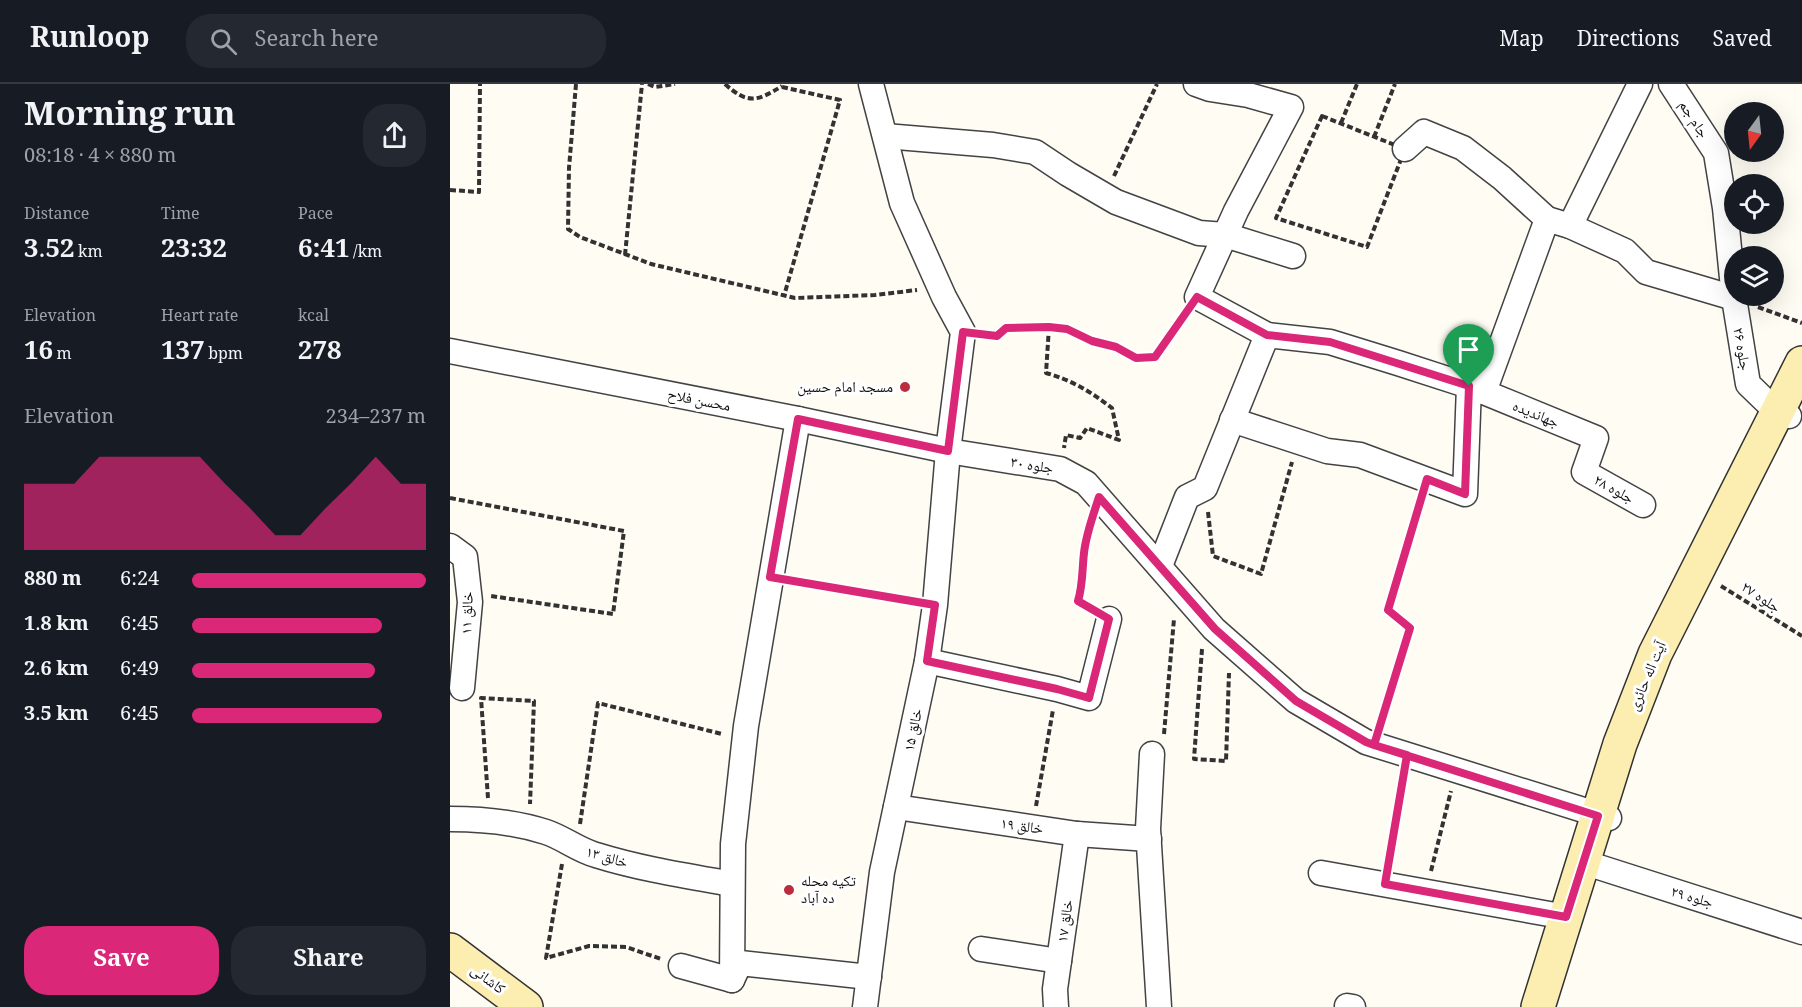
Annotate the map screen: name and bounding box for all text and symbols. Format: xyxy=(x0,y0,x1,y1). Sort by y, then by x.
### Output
search box xyxy=(186,14,606,68)
text: Runloop xyxy=(30,17,150,65)
text: Search here xyxy=(255,22,379,60)
text: Map xyxy=(1499,24,1544,59)
text: Directions xyxy=(1577,24,1679,59)
text: Saved xyxy=(1712,24,1772,59)
icon: search xyxy=(207,25,240,58)
text: Morning run xyxy=(24,90,236,146)
street label: جام جم xyxy=(1670,96,1715,145)
north arrow xyxy=(1724,102,1784,162)
map controls xyxy=(1724,102,1784,306)
button: share xyxy=(363,104,426,167)
text: 08:18 · 4 × 880 m xyxy=(24,141,176,175)
button: locate xyxy=(1724,174,1784,234)
text: Distance xyxy=(24,202,89,229)
text: Time xyxy=(161,202,200,229)
text: Pace xyxy=(298,202,333,229)
text: 3.52 xyxy=(24,229,75,273)
text: 23:32 xyxy=(161,229,227,273)
text: 6:41 xyxy=(298,229,350,273)
text: km xyxy=(75,240,103,267)
text: /km xyxy=(350,240,382,267)
button: layers xyxy=(1724,246,1784,306)
text: Elevation xyxy=(24,304,96,331)
text: Heart rate xyxy=(161,304,238,331)
text: kcal xyxy=(298,304,329,331)
pin xyxy=(1443,324,1494,386)
street label: جلوه ۲۶ xyxy=(1723,326,1757,373)
text: 16 xyxy=(24,331,53,375)
text: 137 xyxy=(161,331,205,375)
text: 278 xyxy=(298,331,342,375)
icon: arrive xyxy=(1452,333,1485,366)
text: m xyxy=(53,342,72,369)
text: bpm xyxy=(205,342,243,369)
place label: مسجد امام حسین xyxy=(797,376,893,402)
marker: مسجد امام حسین xyxy=(898,380,912,394)
street label: محسن فلاح xyxy=(665,383,733,421)
street label: جهاندیده xyxy=(1508,395,1563,437)
text: Elevation xyxy=(24,402,114,436)
text: 234–237 m xyxy=(326,402,426,436)
street label: جلوه ۳۰ xyxy=(1008,451,1055,483)
street label: جلوه ۲۸ xyxy=(1588,469,1639,513)
text: 880 m xyxy=(24,564,82,598)
text: 6:24 xyxy=(120,564,159,598)
street label: جلوه ۲۷ xyxy=(1735,576,1785,622)
street label: خالق ۱۱ xyxy=(455,591,483,635)
text: 1.8 km xyxy=(24,609,89,643)
text: 6:45 xyxy=(120,609,159,643)
street label: آیت اله حائری xyxy=(1622,637,1676,716)
text: 2.6 km xyxy=(24,654,89,688)
text: 6:49 xyxy=(120,654,159,688)
text: 3.5 km xyxy=(24,699,89,733)
text: 6:45 xyxy=(120,699,159,733)
street label: خالق ۱۵ xyxy=(898,706,932,754)
street label: خالق ۱۹ xyxy=(999,812,1045,844)
street label: خالق ۱۳ xyxy=(582,841,631,877)
place label: تکیه محله ده آباد xyxy=(801,870,856,913)
street label: جلوه ۲۹ xyxy=(1667,880,1716,917)
marker: تکیه محله ده آباد xyxy=(782,883,796,897)
street label: خالق ۱۷ xyxy=(1051,898,1083,944)
button: Save xyxy=(24,926,219,995)
button: Share xyxy=(231,926,426,995)
street label: کاشانی xyxy=(464,959,510,1002)

